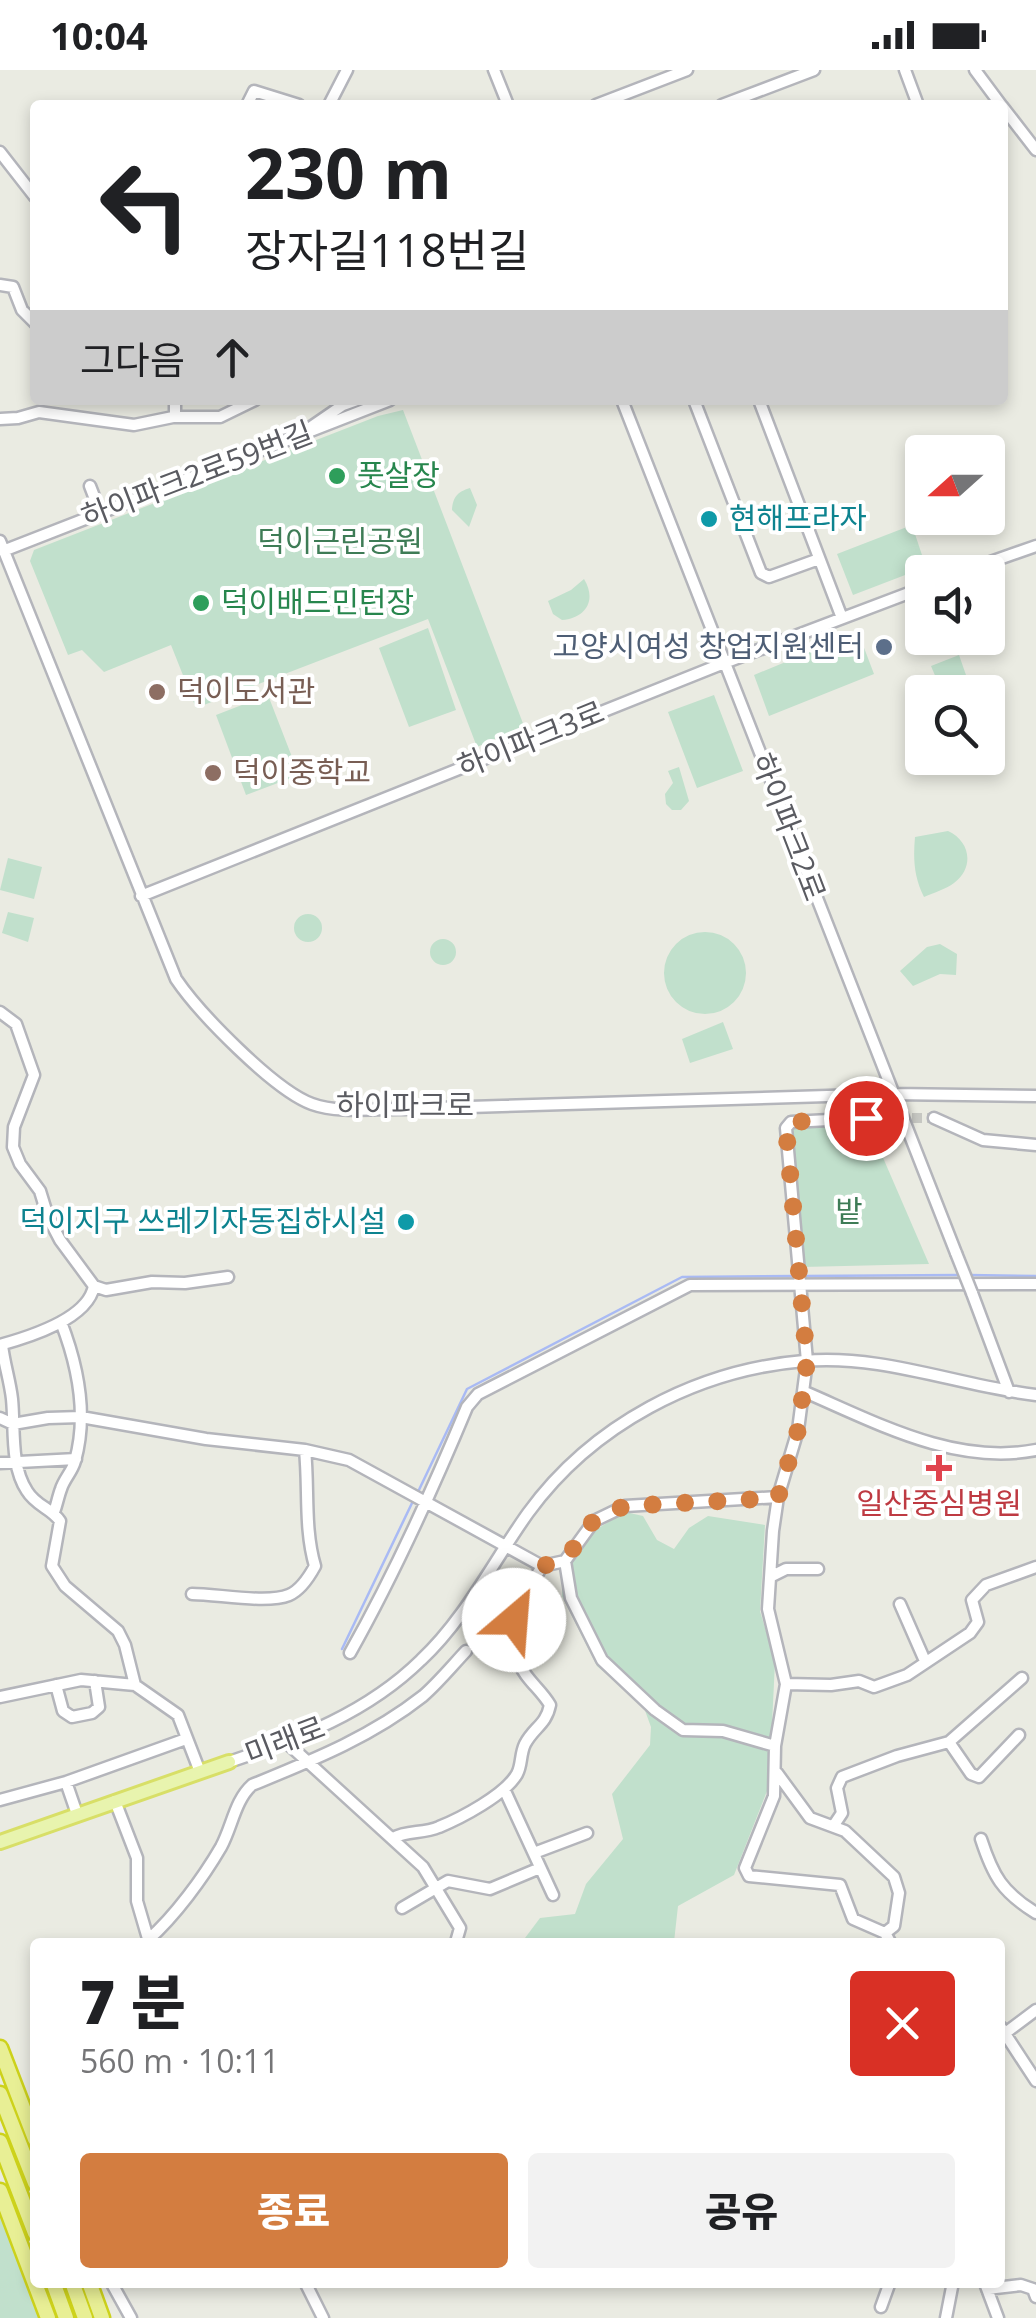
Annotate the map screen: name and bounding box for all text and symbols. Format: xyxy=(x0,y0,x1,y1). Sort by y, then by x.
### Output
text: 10:04 xyxy=(50,9,148,61)
text: 230 m xyxy=(245,124,452,220)
icon: left xyxy=(80,140,210,270)
text: 장자길118번길 xyxy=(245,219,529,280)
icon: ahead xyxy=(205,330,260,385)
text: 그다음 xyxy=(80,333,185,385)
street label: 하이파크2로59번길 xyxy=(75,411,318,537)
north arrow xyxy=(905,435,1005,535)
map controls xyxy=(905,435,1005,775)
place label: 풋살장 xyxy=(357,454,440,495)
marker: 풋살장 xyxy=(326,465,348,487)
place label: 현해프라자 xyxy=(729,497,867,538)
marker: 현해프라자 xyxy=(698,508,720,530)
park label: 덕이근린공원 xyxy=(257,520,423,561)
button: sound xyxy=(905,555,1005,655)
place label: 덕이배드민턴장 xyxy=(221,581,414,622)
marker: 덕이배드민턴장 xyxy=(190,592,212,614)
place label: 고양시여성 창업지원센터 xyxy=(553,625,864,666)
marker: 고양시여성 창업지원센터 xyxy=(873,636,895,658)
place label: 덕이도서관 xyxy=(177,670,315,711)
button: search xyxy=(905,675,1005,775)
marker: 덕이도서관 xyxy=(146,681,168,703)
street label: 하이파크3로 xyxy=(451,691,610,787)
street label: 하이파크2로 xyxy=(742,747,836,906)
place label: 덕이중학교 xyxy=(233,751,371,792)
marker: 덕이중학교 xyxy=(202,762,224,784)
pin xyxy=(824,1076,909,1161)
street label: 하이파크로 xyxy=(336,1084,474,1125)
icon: arrive xyxy=(839,1091,894,1146)
park label: 밭 xyxy=(835,1190,863,1231)
place label: 덕이지구 쓰레기자동집하시설 xyxy=(19,1200,386,1241)
marker: 덕이지구 쓰레기자동집하시설 xyxy=(395,1211,417,1233)
marker: 일산중심병원 xyxy=(926,1455,952,1481)
place label: 일산중심병원 xyxy=(856,1482,1022,1523)
position arrow xyxy=(462,1568,566,1672)
street label: 미래로 xyxy=(238,1706,330,1774)
text: 7 분 xyxy=(80,1960,186,2042)
button: close xyxy=(850,1971,955,2076)
text: 560 m · 10:11 xyxy=(80,2039,279,2082)
button: 종료 xyxy=(80,2153,508,2268)
button: 공유 xyxy=(528,2153,955,2268)

